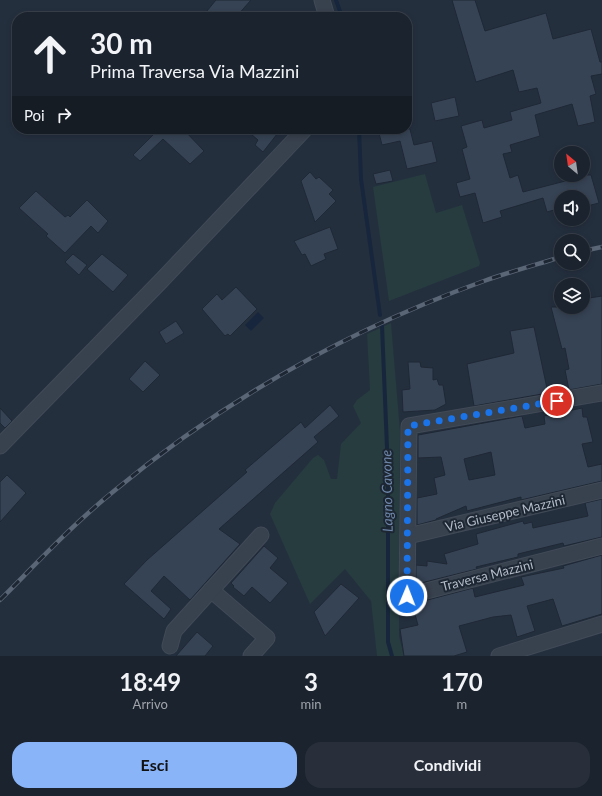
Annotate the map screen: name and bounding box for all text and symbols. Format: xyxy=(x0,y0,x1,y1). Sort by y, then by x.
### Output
text: 30 m xyxy=(90,26,153,60)
icon: ahead xyxy=(24,28,76,80)
text: Prima Traversa Via Mazzini xyxy=(90,60,299,82)
icon: right xyxy=(53,104,75,126)
text: Poi xyxy=(24,106,45,124)
north arrow xyxy=(554,146,590,182)
map controls xyxy=(554,146,590,314)
button: sound xyxy=(554,190,590,226)
button: search xyxy=(554,234,590,270)
button: layers xyxy=(554,278,590,314)
pin xyxy=(540,384,574,418)
icon: arrive xyxy=(546,390,568,412)
water label: Lagno Cavone xyxy=(377,450,396,532)
street label: Via Giuseppe Mazzini xyxy=(444,491,566,535)
street label: Traversa Mazzini xyxy=(439,556,535,594)
position arrow xyxy=(386,575,428,617)
text: 18:49 xyxy=(119,667,181,696)
text: 3 xyxy=(304,667,318,696)
text: 170 xyxy=(441,667,483,696)
text: Arrivo xyxy=(133,696,168,712)
text: min xyxy=(301,696,322,712)
text: m xyxy=(456,696,467,712)
button: Esci xyxy=(12,742,297,788)
button: Condividi xyxy=(305,742,590,788)

